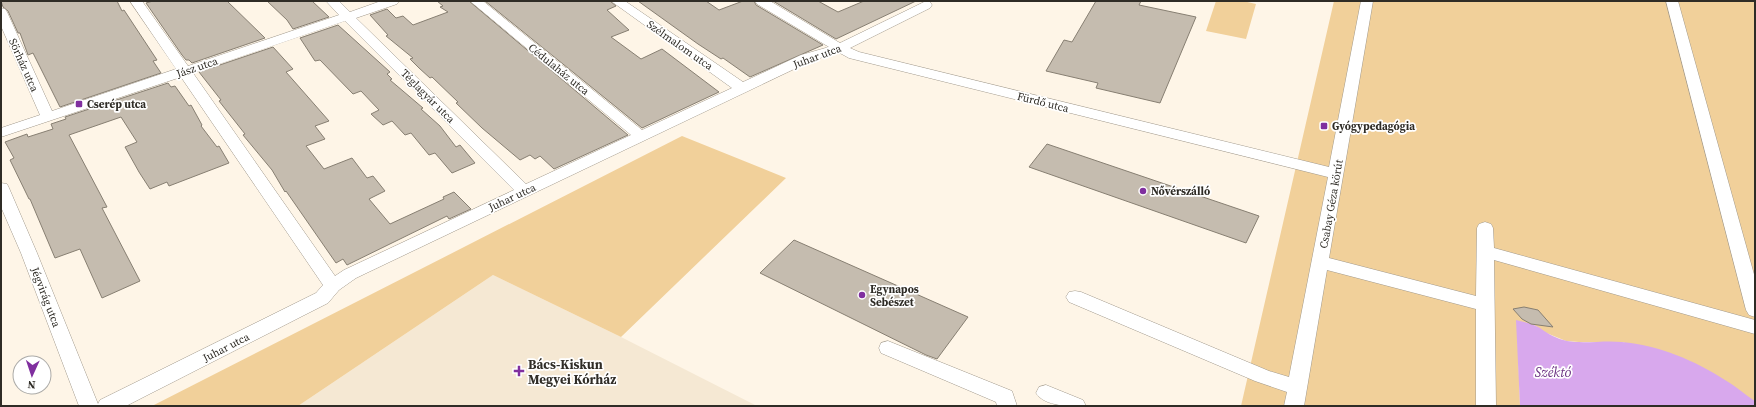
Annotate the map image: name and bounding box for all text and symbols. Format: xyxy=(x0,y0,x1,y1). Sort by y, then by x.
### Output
street label: Szélmalom utca xyxy=(644,17,716,74)
street label: Sörház utca xyxy=(5,36,42,95)
street label: Cédulaház utca xyxy=(525,40,593,99)
street label: Juhar utca xyxy=(790,41,844,73)
street label: Jász utca xyxy=(174,53,220,82)
street label: Téglagyár utca xyxy=(397,66,458,127)
street label: Fürdő utca xyxy=(1015,89,1071,116)
place label: Cserép utca xyxy=(87,97,146,112)
marker: Cserép utca xyxy=(74,99,84,109)
place label: Gyógypedagógia xyxy=(1332,119,1415,134)
marker: Gyógypedagógia xyxy=(1319,121,1329,131)
street label: Csabay Géza körút xyxy=(1316,158,1347,250)
street label: Juhar utca xyxy=(485,180,539,215)
place label: Nővérszálló xyxy=(1151,184,1210,199)
marker: Nővérszálló xyxy=(1138,186,1148,196)
street label: Jégvirág utca xyxy=(27,264,64,330)
place label: Egynapos Sebészet xyxy=(870,282,919,310)
marker: Egynapos Sebészet xyxy=(857,290,867,300)
street label: Juhar utca xyxy=(199,329,252,366)
north arrow xyxy=(12,355,52,395)
place label: Bács-Kiskun Megyei Kórház xyxy=(528,356,616,388)
water label: Széktó xyxy=(1535,362,1572,382)
marker: Bács-Kiskun Megyei Kórház xyxy=(513,365,525,377)
text: N xyxy=(27,377,36,392)

